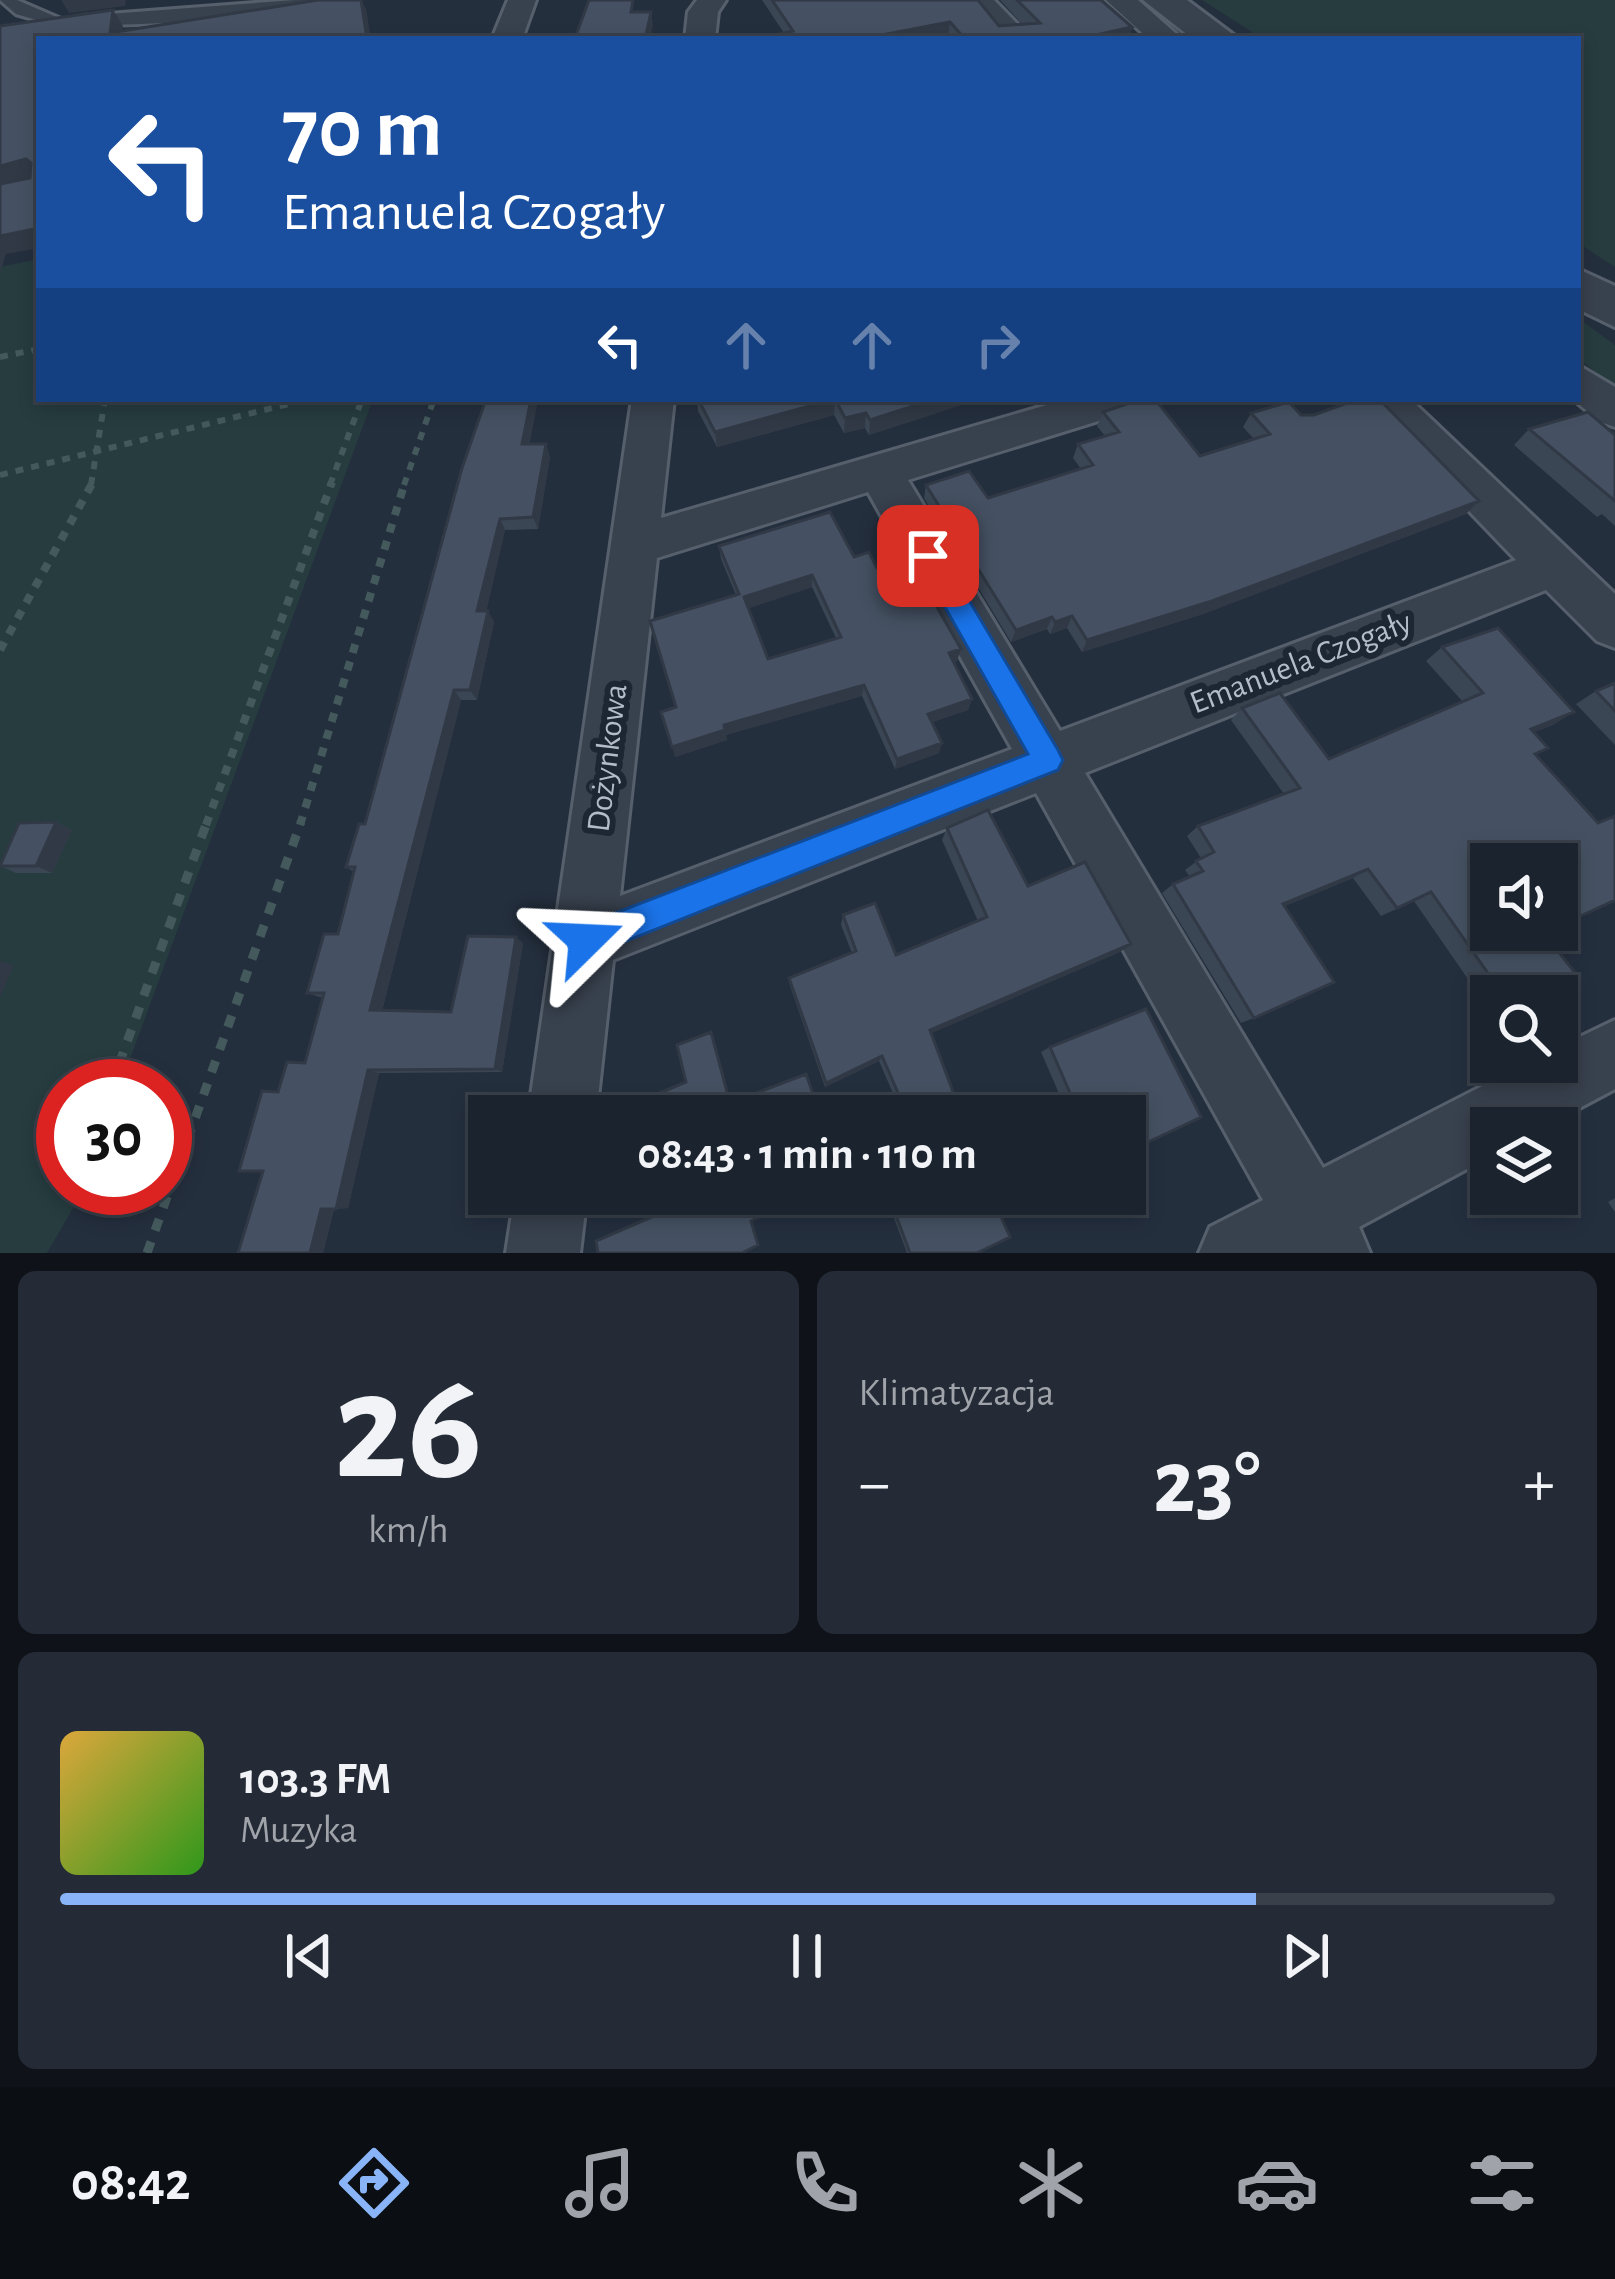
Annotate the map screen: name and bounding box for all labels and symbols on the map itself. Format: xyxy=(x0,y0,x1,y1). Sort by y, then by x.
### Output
pin xyxy=(877,505,979,607)
street label: Emanuela Czogały xyxy=(1186,606,1416,720)
street label: Dożynkowa xyxy=(583,682,633,834)
position arrow xyxy=(523,877,649,1003)
speed limit sign: 30 xyxy=(36,1059,192,1215)

